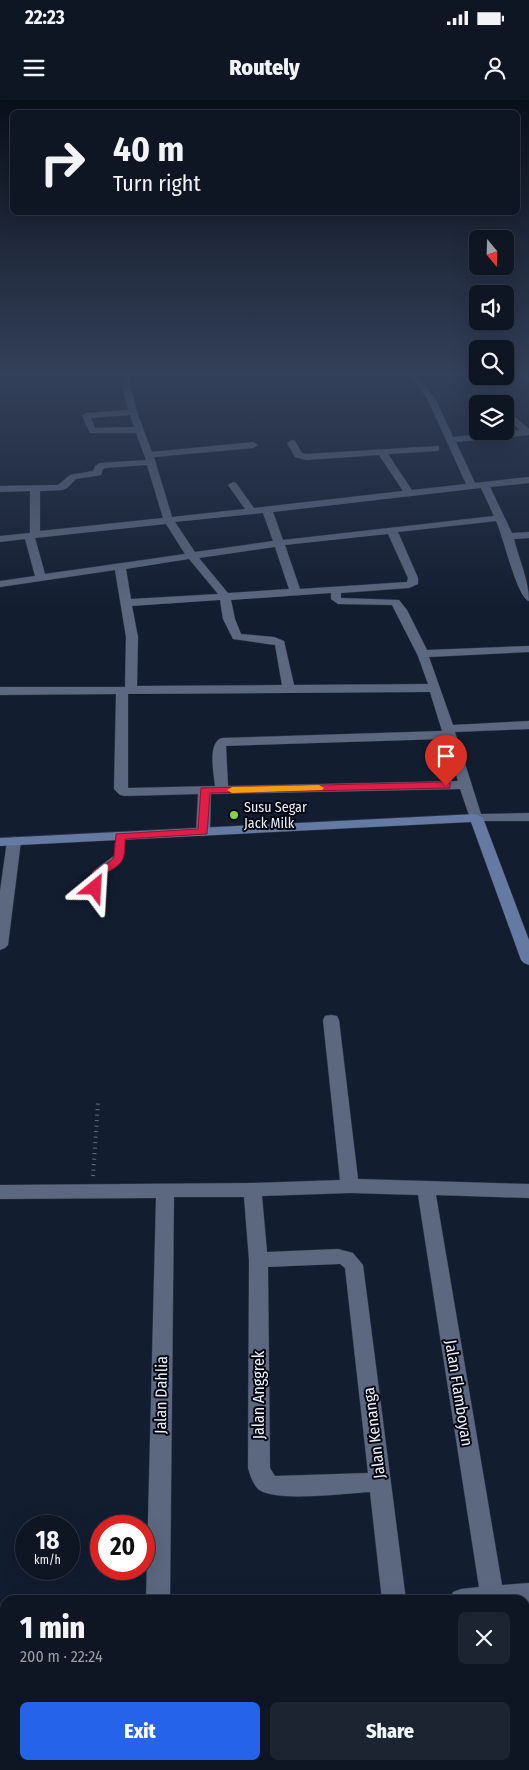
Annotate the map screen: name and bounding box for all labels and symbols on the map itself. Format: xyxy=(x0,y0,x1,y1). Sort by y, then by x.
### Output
north arrow xyxy=(469,230,514,275)
pin xyxy=(425,735,467,786)
place label: Susu Segar Jack Milk xyxy=(244,799,307,832)
marker: Susu Segar Jack Milk xyxy=(228,809,240,821)
position arrow xyxy=(68,861,120,913)
street label: Jalan Flamboyan xyxy=(441,1338,477,1448)
street label: Jalan Anggrek xyxy=(249,1350,268,1439)
street label: Jalan Dahlia xyxy=(151,1356,171,1434)
street label: Jalan Kenanga xyxy=(359,1386,389,1480)
speed limit sign: 20 xyxy=(90,1515,155,1580)

